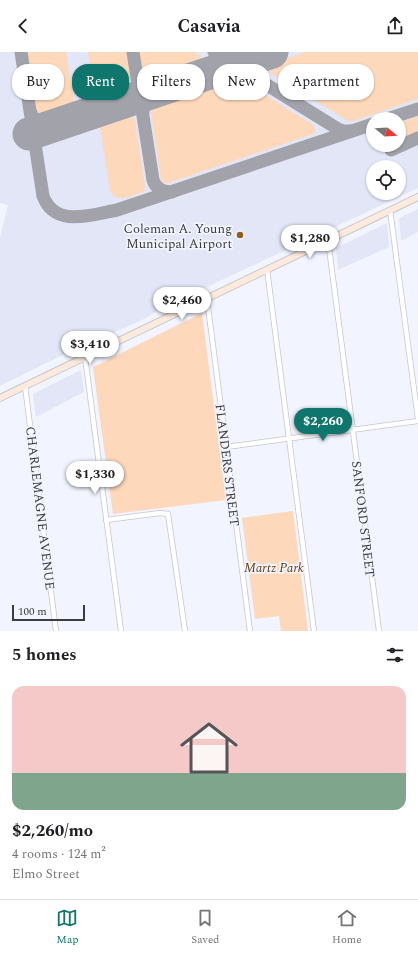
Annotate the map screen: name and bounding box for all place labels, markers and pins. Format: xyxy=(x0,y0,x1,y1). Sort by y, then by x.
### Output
place label: Coleman A. Young Municipal Airport xyxy=(124,219,232,254)
pin: $1,280 xyxy=(277,225,343,259)
marker: Coleman A. Young Municipal Airport xyxy=(235,230,245,240)
pin: $2,460 xyxy=(149,287,215,321)
pin: $3,410 xyxy=(57,331,123,365)
pin: $2,260 xyxy=(290,408,356,442)
pin: $1,330 xyxy=(62,461,128,495)

